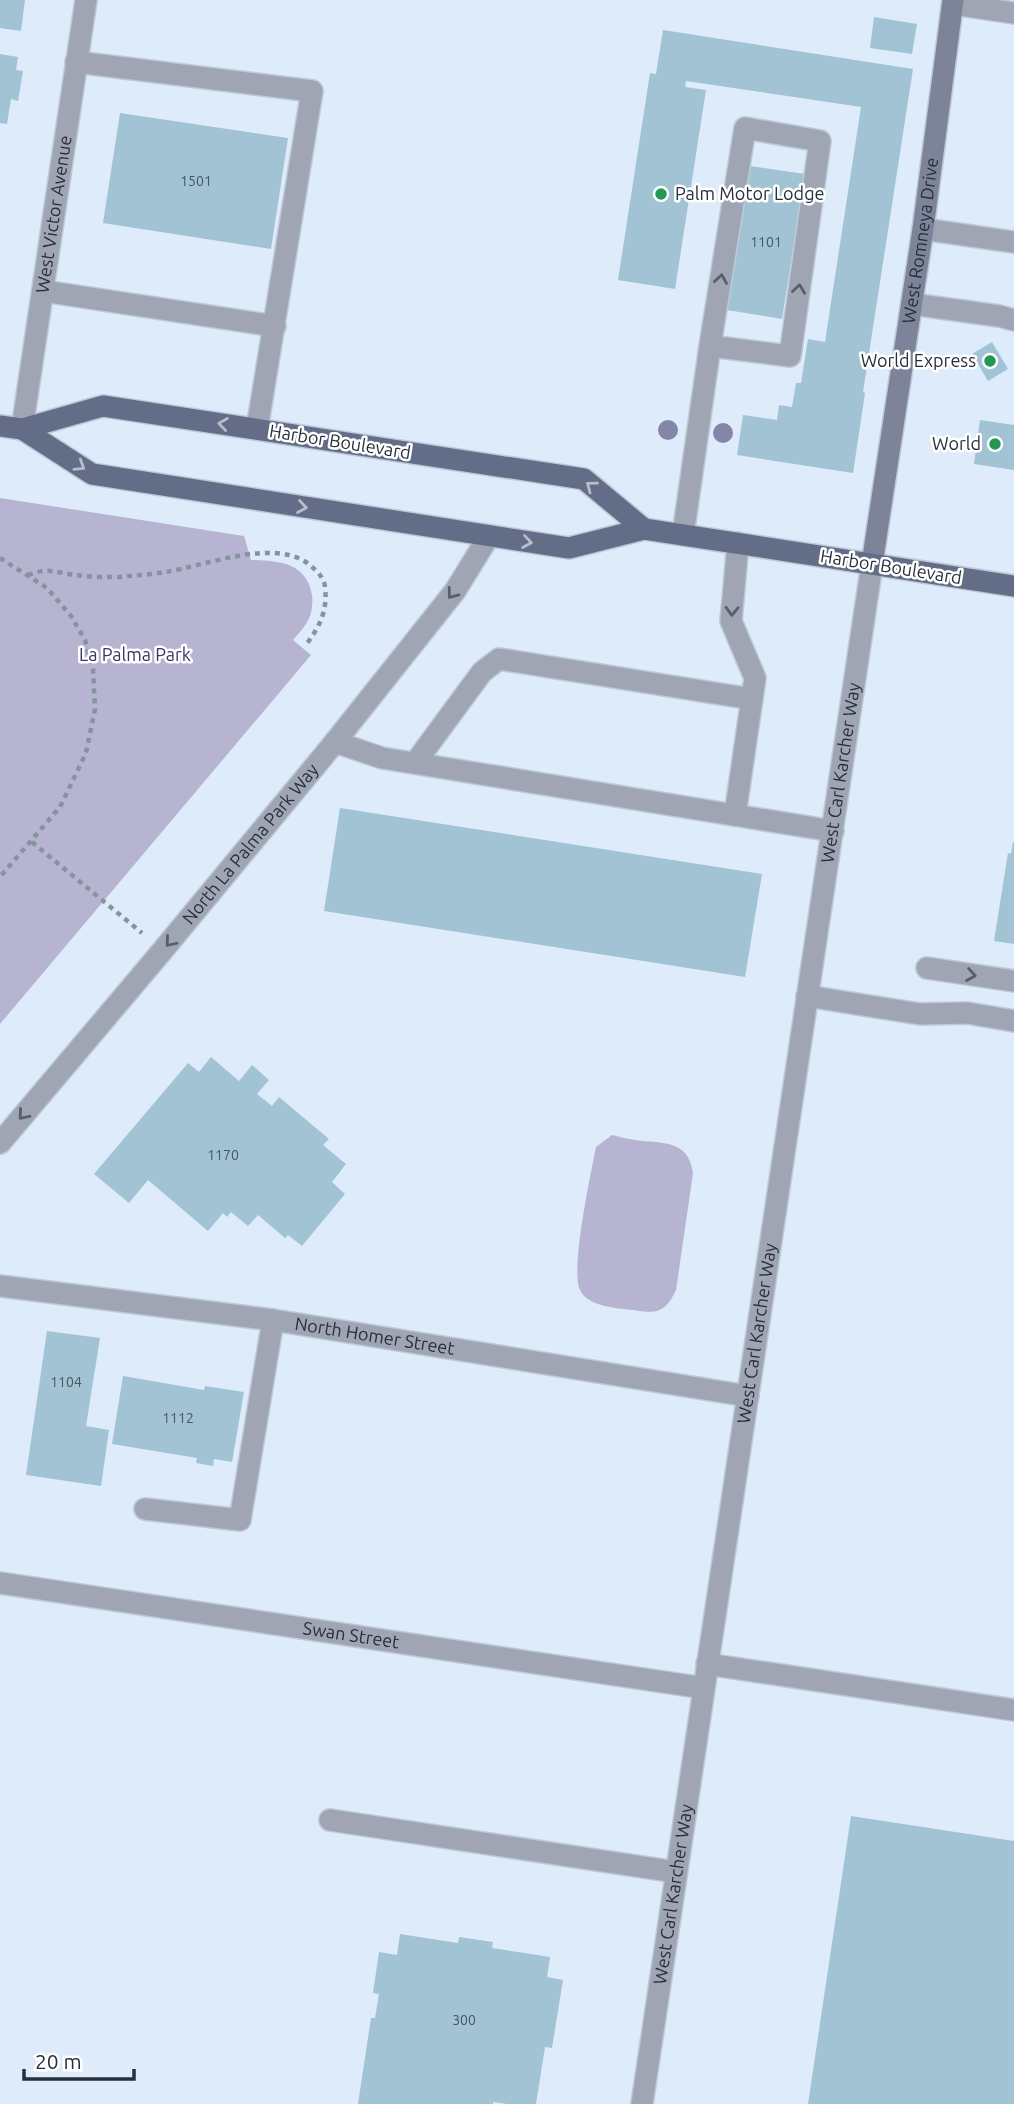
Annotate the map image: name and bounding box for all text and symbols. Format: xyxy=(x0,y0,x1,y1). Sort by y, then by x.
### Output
street label: West Victor Avenue xyxy=(31,134,75,294)
street label: West Romneya Drive xyxy=(898,156,941,325)
house number: 1501 xyxy=(180,173,212,189)
place label: Palm Motor Lodge xyxy=(675,183,824,203)
marker: Palm Motor Lodge xyxy=(653,186,669,202)
house number: 1101 xyxy=(750,234,782,250)
one-way arrow xyxy=(713,273,728,285)
one-way arrow xyxy=(792,283,807,295)
place label: World Express xyxy=(861,350,976,370)
marker: World Express xyxy=(982,353,998,369)
one-way arrow xyxy=(218,417,229,432)
street label: Harbor Boulevard xyxy=(268,420,412,462)
place label: World xyxy=(932,433,981,453)
marker: World xyxy=(987,436,1003,452)
one-way arrow xyxy=(72,457,85,470)
one-way arrow xyxy=(587,482,599,494)
one-way arrow xyxy=(296,499,308,514)
one-way arrow xyxy=(521,534,533,549)
street label: Harbor Boulevard xyxy=(819,545,963,587)
one-way arrow xyxy=(448,586,460,598)
one-way arrow xyxy=(725,606,740,617)
park label: La Palma Park xyxy=(79,644,191,664)
street label: West Carl Karcher Way xyxy=(816,681,863,864)
street label: North La Palma Park Way xyxy=(178,759,322,928)
one-way arrow xyxy=(166,933,178,946)
one-way arrow xyxy=(965,967,976,982)
one-way arrow xyxy=(19,1107,31,1120)
house number: 1170 xyxy=(207,1147,239,1163)
street label: West Carl Karcher Way xyxy=(733,1242,779,1425)
street label: North Homer Street xyxy=(293,1313,456,1358)
house number: 1104 xyxy=(50,1374,82,1390)
house number: 1112 xyxy=(162,1410,194,1426)
street label: Swan Street xyxy=(302,1617,401,1651)
street label: West Carl Karcher Way xyxy=(649,1802,696,1986)
house number: 300 xyxy=(452,2012,476,2028)
scale bar xyxy=(24,2038,135,2082)
text: 20 m xyxy=(35,2049,82,2073)

